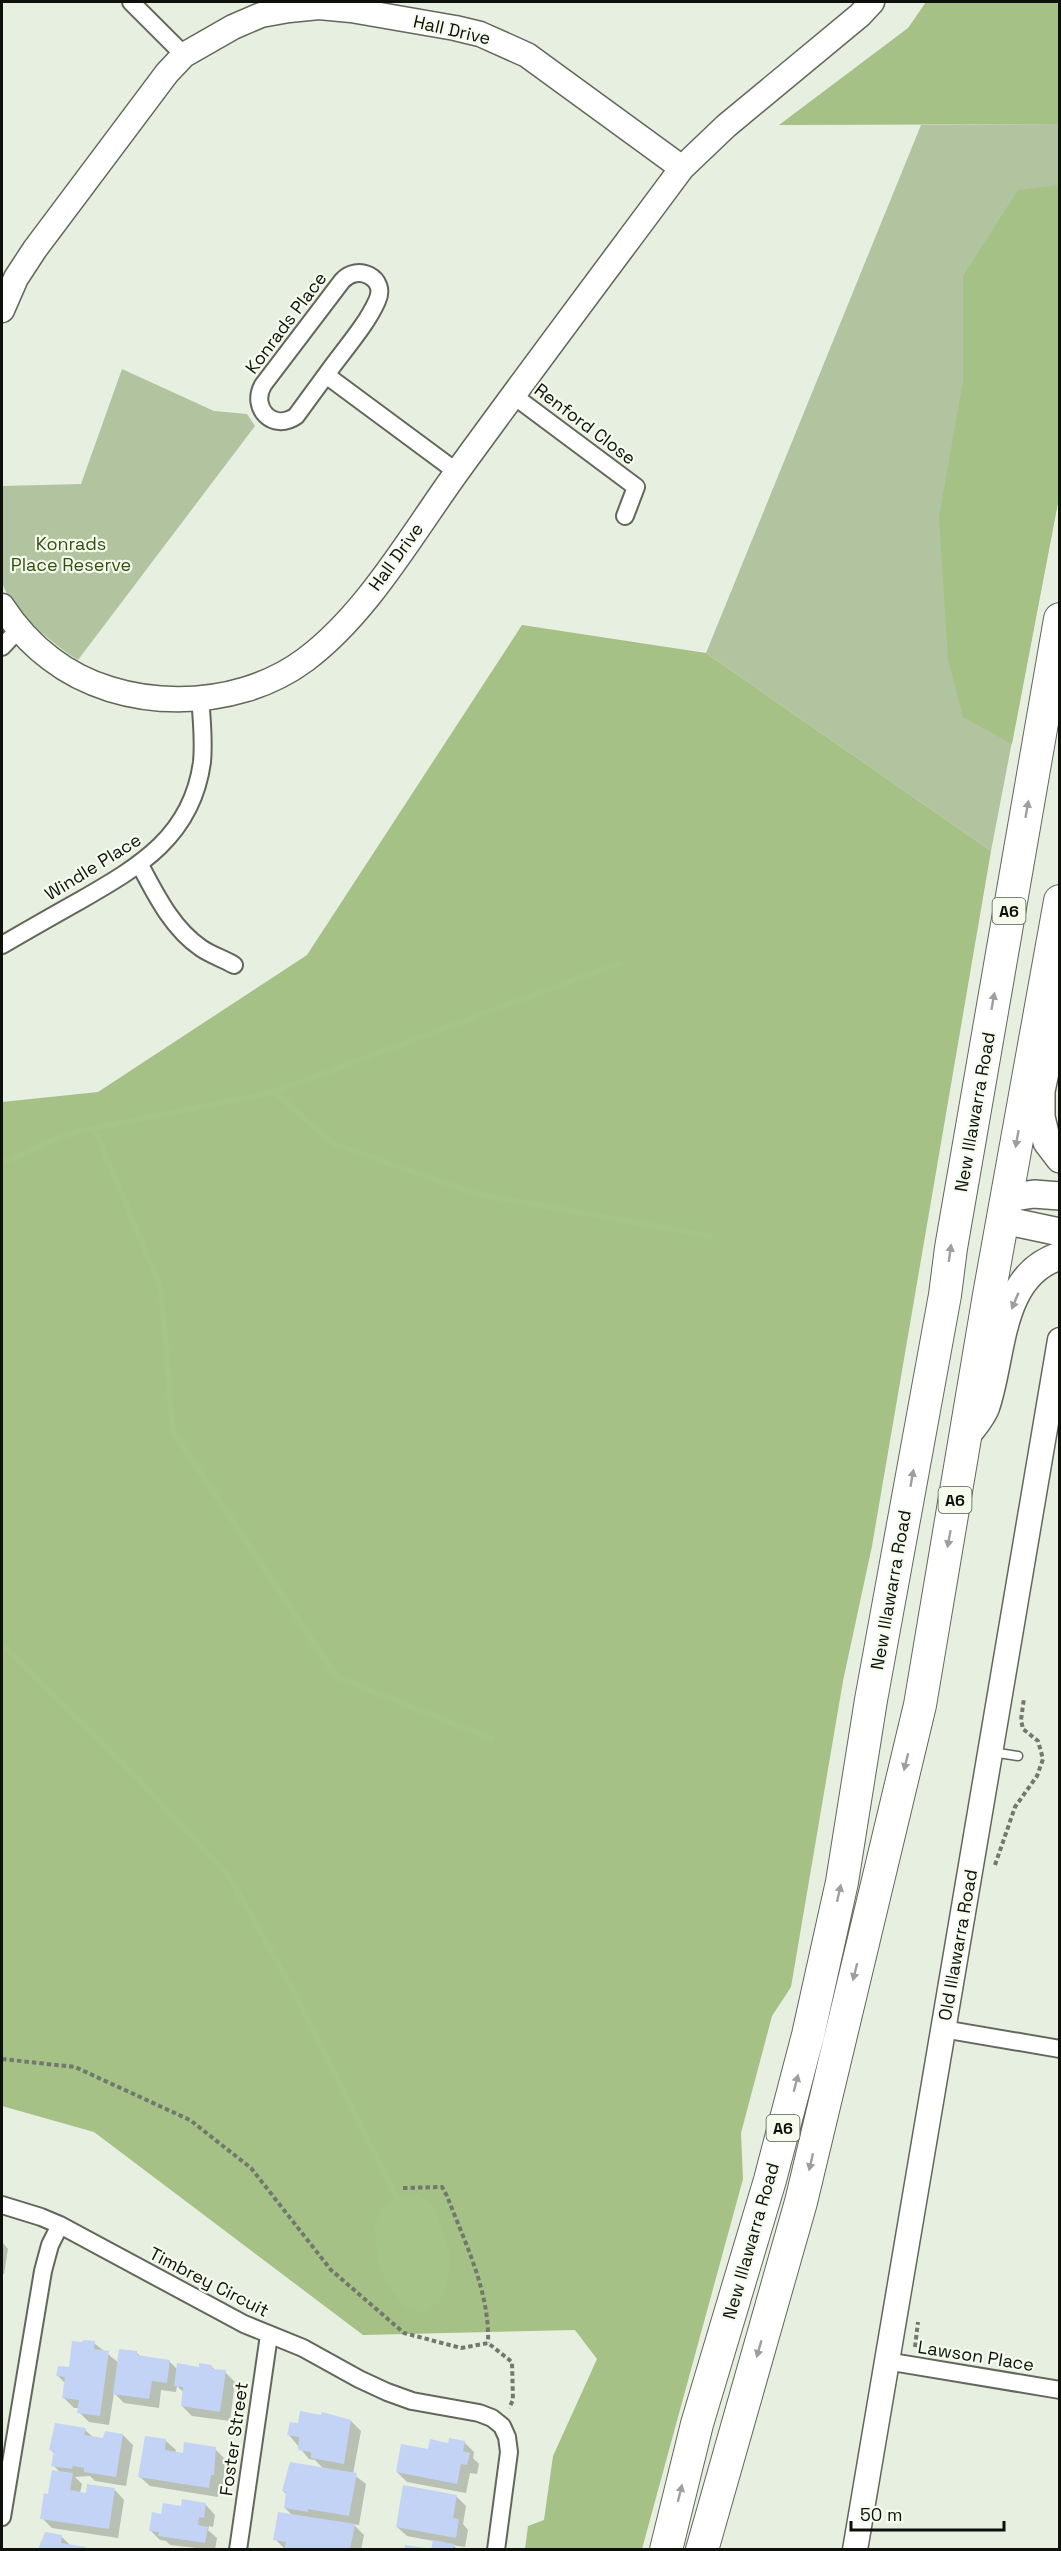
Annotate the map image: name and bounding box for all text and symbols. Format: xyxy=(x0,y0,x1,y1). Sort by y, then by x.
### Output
street label: Hall Drive xyxy=(411,9,493,50)
street label: Konrads Place xyxy=(240,267,331,378)
street label: Renford Close xyxy=(530,378,641,469)
street label: Hall Drive xyxy=(363,518,428,595)
park label: Konrads Place Reserve xyxy=(11,532,131,576)
one-way arrow xyxy=(1022,799,1031,818)
street label: Windle Place xyxy=(40,828,145,905)
road number: A6 xyxy=(992,898,1026,924)
one-way arrow xyxy=(989,992,998,1011)
street label: New Illawarra Road xyxy=(949,1030,1000,1194)
one-way arrow xyxy=(1012,1130,1021,1149)
one-way arrow xyxy=(946,1243,955,1262)
one-way arrow xyxy=(1009,1292,1019,1310)
one-way arrow xyxy=(907,1468,916,1487)
road number: A6 xyxy=(938,1487,972,1513)
street label: New Illawarra Road xyxy=(865,1508,916,1672)
one-way arrow xyxy=(944,1530,953,1549)
one-way arrow xyxy=(901,1753,911,1771)
street label: Old Illawarra Road xyxy=(933,1868,982,2022)
one-way arrow xyxy=(835,1883,845,1902)
one-way arrow xyxy=(850,1963,860,1981)
one-way arrow xyxy=(791,2074,801,2092)
road number: A6 xyxy=(766,2115,800,2141)
one-way arrow xyxy=(805,2152,815,2171)
street label: New Illawarra Road xyxy=(717,2160,784,2322)
street label: Timbrey Circuit xyxy=(145,2241,273,2322)
street label: Lawson Place xyxy=(916,2335,1036,2376)
one-way arrow xyxy=(754,2341,763,2359)
street label: Foster Street xyxy=(214,2380,253,2497)
one-way arrow xyxy=(676,2484,686,2502)
scale bar xyxy=(851,2494,1004,2532)
text: 50 m xyxy=(860,2503,902,2526)

